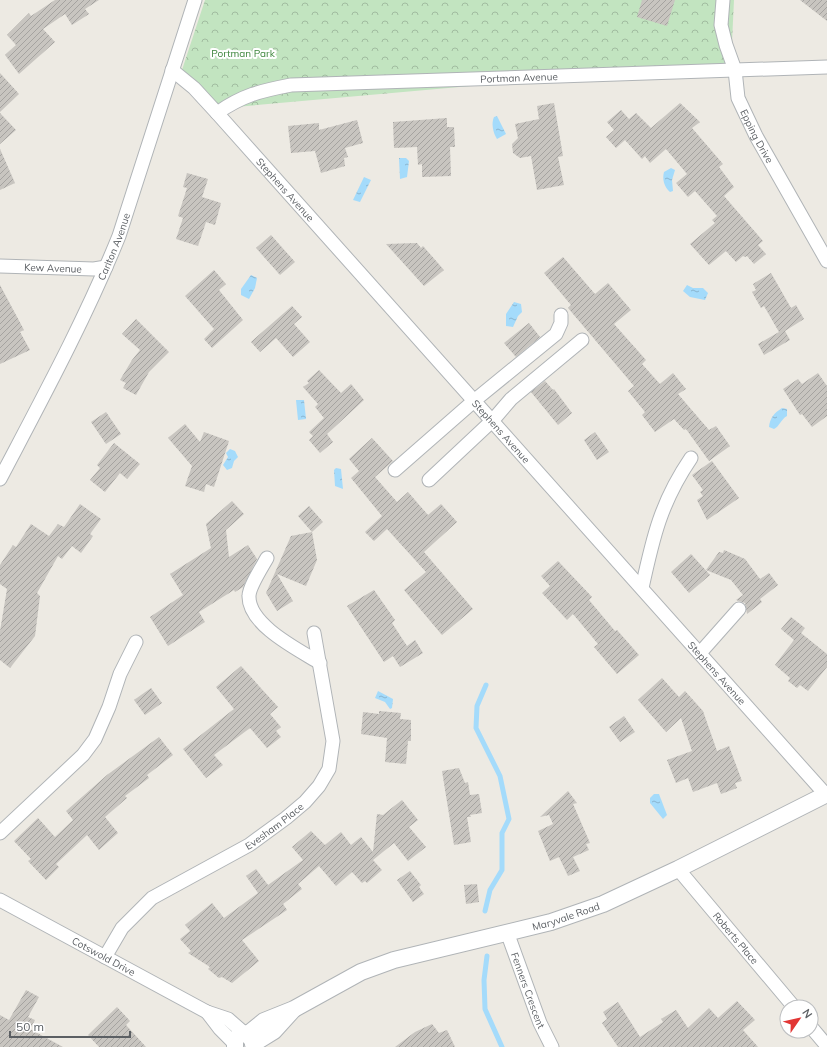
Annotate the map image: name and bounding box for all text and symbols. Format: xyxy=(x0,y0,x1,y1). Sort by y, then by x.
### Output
park label: Portman Park xyxy=(211,47,276,60)
street label: Portman Avenue xyxy=(480,70,558,86)
street label: Epping Drive xyxy=(737,107,776,166)
street label: Stephens Avenue xyxy=(253,155,317,224)
street label: Carlton Avenue xyxy=(95,211,133,282)
street label: Kew Avenue xyxy=(24,261,82,276)
street label: Stephens Avenue xyxy=(469,397,533,466)
street label: Stephens Avenue xyxy=(685,639,748,708)
street label: Evesham Place xyxy=(243,800,306,853)
street label: Maryvale Road xyxy=(531,900,601,933)
street label: Roberts Place xyxy=(710,909,761,967)
street label: Cotswold Drive xyxy=(70,934,137,979)
street label: Fenners Crescent xyxy=(508,951,548,1031)
north arrow xyxy=(779,999,819,1039)
text: N xyxy=(799,1006,815,1021)
scale bar xyxy=(10,1013,130,1039)
text: 50 m xyxy=(16,1019,44,1034)

